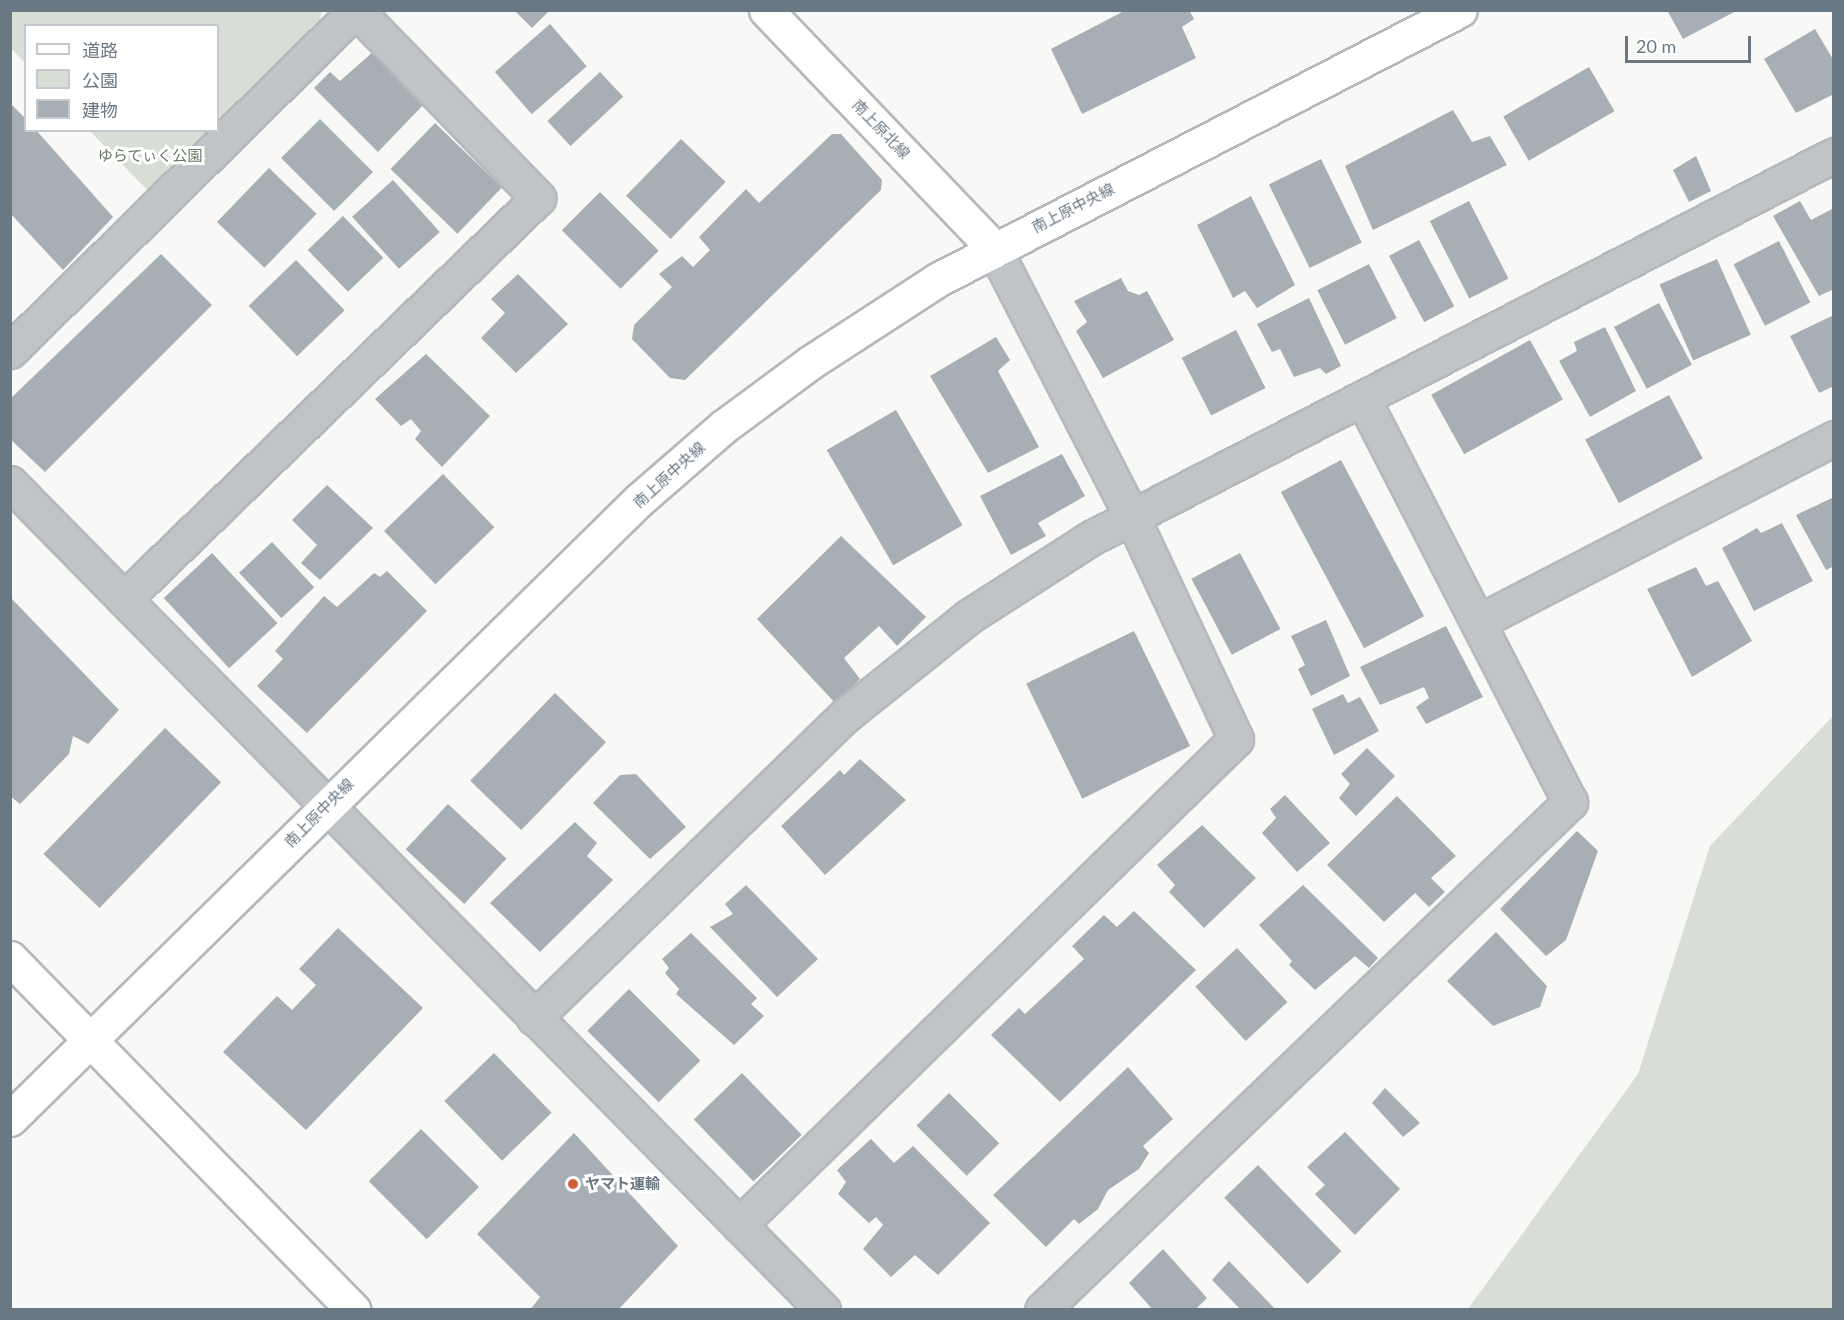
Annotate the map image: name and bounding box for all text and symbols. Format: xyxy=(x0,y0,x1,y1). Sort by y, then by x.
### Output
legend xyxy=(24,24,219,132)
scale bar xyxy=(1628,24,1754,62)
text: 20 m xyxy=(1636,35,1676,57)
text: 道路 xyxy=(82,39,118,61)
text: 公園 xyxy=(82,69,118,91)
street label: 南上原北線 xyxy=(848,96,914,162)
text: 建物 xyxy=(82,99,118,121)
park label: ゆらてぃく公園 xyxy=(98,147,202,165)
street label: 南上原中央線 xyxy=(1029,180,1117,236)
street label: 南上原中央線 xyxy=(630,438,708,512)
street label: 南上原中央線 xyxy=(281,775,357,851)
place label: ヤマト運輸 xyxy=(585,1175,660,1193)
marker: ヤマト運輸 xyxy=(566,1177,580,1191)

